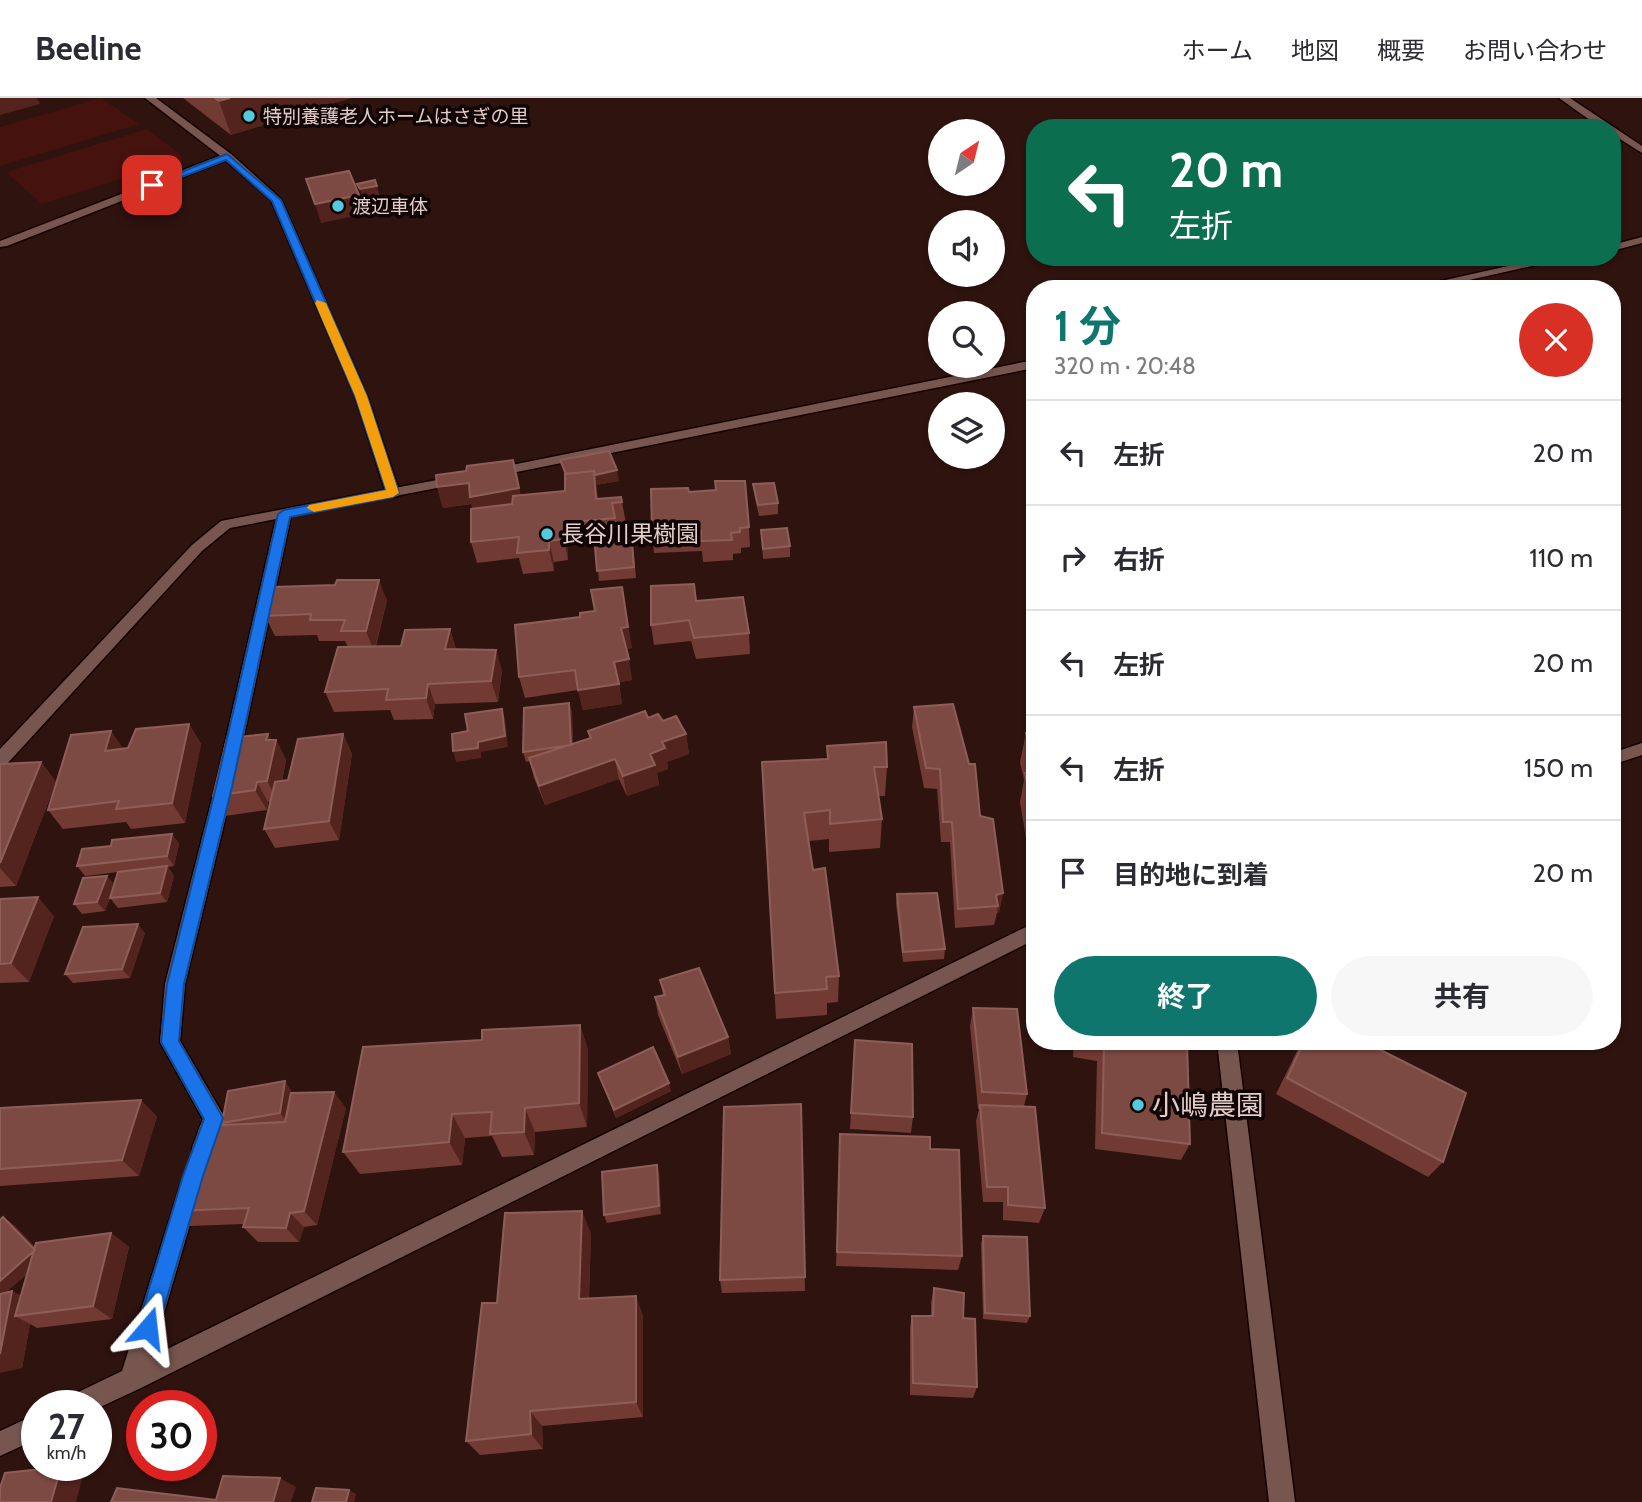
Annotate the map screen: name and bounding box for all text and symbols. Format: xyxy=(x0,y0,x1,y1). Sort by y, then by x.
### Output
text: Beeline xyxy=(35,28,141,68)
text: ホーム xyxy=(1182,36,1253,65)
text: 地図 xyxy=(1291,36,1339,65)
text: 概要 xyxy=(1377,36,1425,65)
text: お問い合わせ xyxy=(1463,36,1607,65)
place label: 特別養護老人ホームはさぎの里 xyxy=(263,105,528,128)
marker: 特別養護老人ホームはさぎの里 xyxy=(241,108,257,124)
north arrow xyxy=(928,119,1004,196)
map controls xyxy=(928,119,1005,469)
text: 20 m xyxy=(1169,140,1283,199)
icon: left xyxy=(1054,147,1145,238)
pin xyxy=(122,155,182,215)
icon: arrive xyxy=(133,166,171,204)
place label: 渡辺車体 xyxy=(352,195,428,218)
marker: 渡辺車体 xyxy=(330,198,346,214)
text: 左折 xyxy=(1169,206,1233,245)
button: sound xyxy=(928,210,1005,287)
text: 1 分 xyxy=(1054,300,1121,352)
button: search xyxy=(928,301,1005,378)
button: close xyxy=(1519,303,1593,377)
text: 320 m · 20:48 xyxy=(1054,352,1196,380)
button: layers xyxy=(928,392,1005,469)
icon: left xyxy=(1054,434,1092,472)
text: 20 m xyxy=(1533,437,1593,469)
text: 左折 xyxy=(1113,439,1165,471)
place label: 長谷川果樹園 xyxy=(561,520,699,548)
marker: 長谷川果樹園 xyxy=(539,526,555,542)
icon: right xyxy=(1054,539,1092,577)
text: 110 m xyxy=(1529,542,1593,574)
text: 右折 xyxy=(1113,544,1165,576)
icon: left xyxy=(1054,644,1092,682)
text: 20 m xyxy=(1533,647,1593,679)
text: 左折 xyxy=(1113,649,1165,681)
icon: left xyxy=(1054,749,1092,787)
text: 150 m xyxy=(1524,752,1593,784)
text: 左折 xyxy=(1113,754,1165,786)
icon: arrive xyxy=(1054,854,1092,892)
text: 20 m xyxy=(1533,857,1593,889)
text: 目的地に到着 xyxy=(1113,859,1269,891)
button: 終了 xyxy=(1054,956,1317,1036)
button: 共有 xyxy=(1331,956,1593,1036)
place label: 小嶋農園 xyxy=(1152,1088,1264,1122)
marker: 小嶋農園 xyxy=(1130,1097,1146,1113)
position arrow xyxy=(111,1291,185,1365)
speed limit sign: 30 xyxy=(126,1390,217,1481)
text: 27 xyxy=(48,1405,85,1448)
text: km/h xyxy=(47,1442,86,1464)

